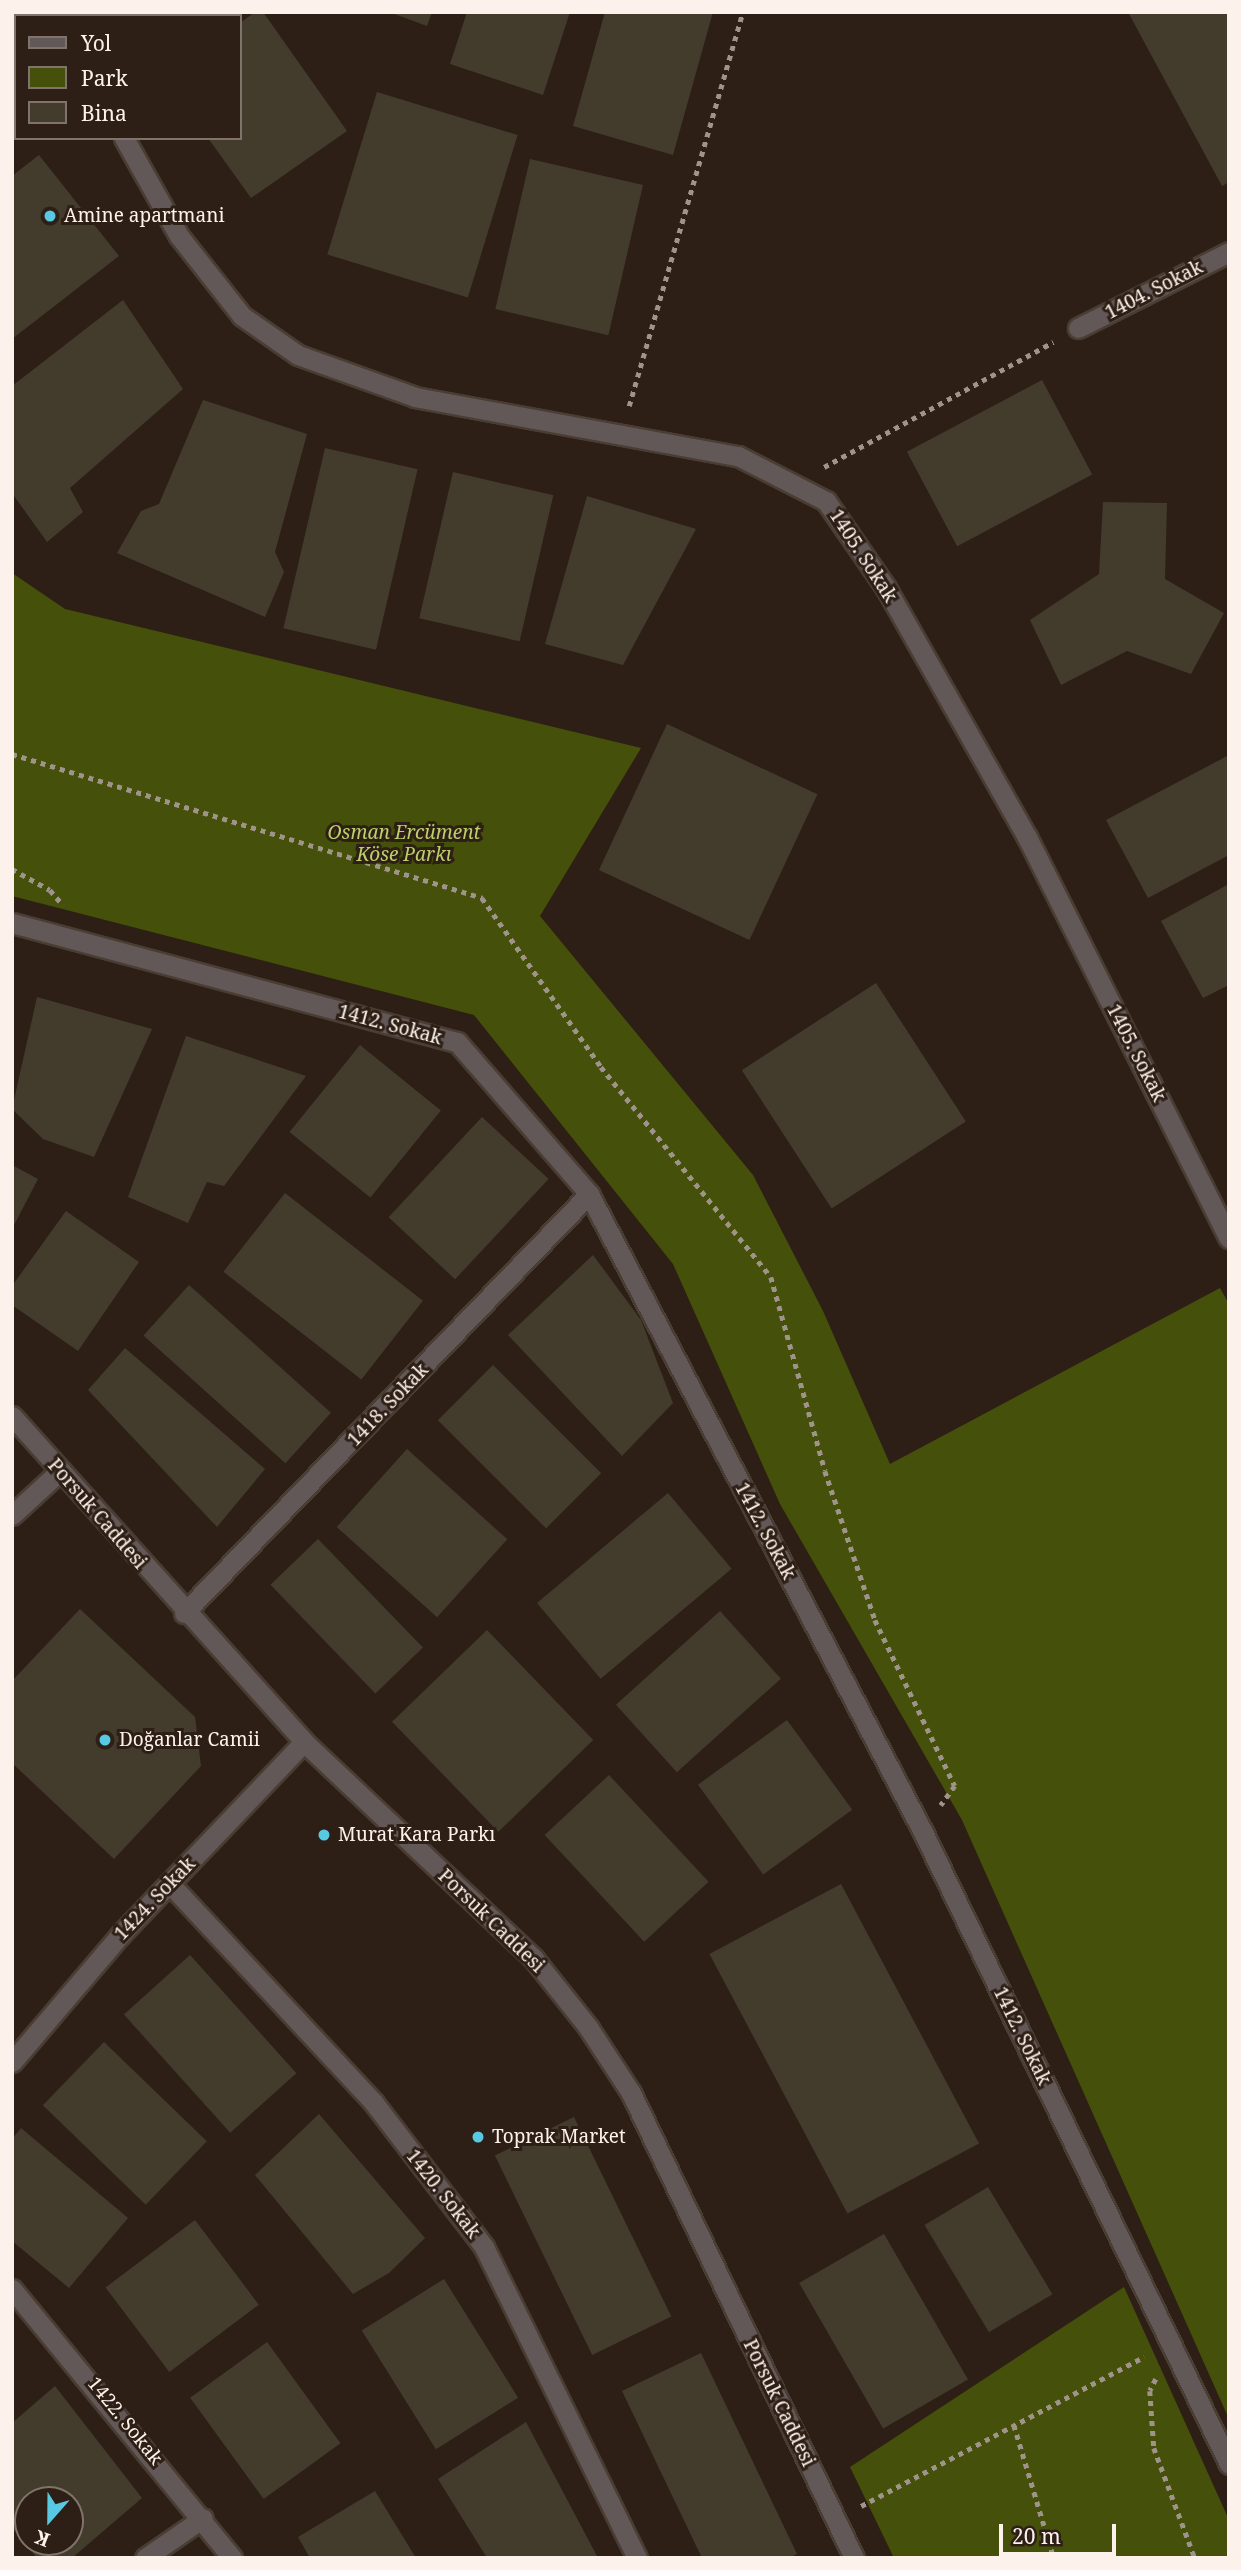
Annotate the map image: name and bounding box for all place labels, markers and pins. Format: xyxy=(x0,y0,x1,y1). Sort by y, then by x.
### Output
place label: Amine apartmani xyxy=(64,205,224,227)
marker: Amine apartmani xyxy=(42,208,58,224)
place label: Doğanlar Camii xyxy=(119,1729,260,1751)
marker: Doğanlar Camii xyxy=(97,1732,113,1748)
place label: Murat Kara Parkı xyxy=(338,1824,495,1846)
marker: Murat Kara Parkı xyxy=(316,1827,332,1843)
place label: Toprak Market xyxy=(492,2126,626,2148)
marker: Toprak Market xyxy=(470,2129,486,2145)

